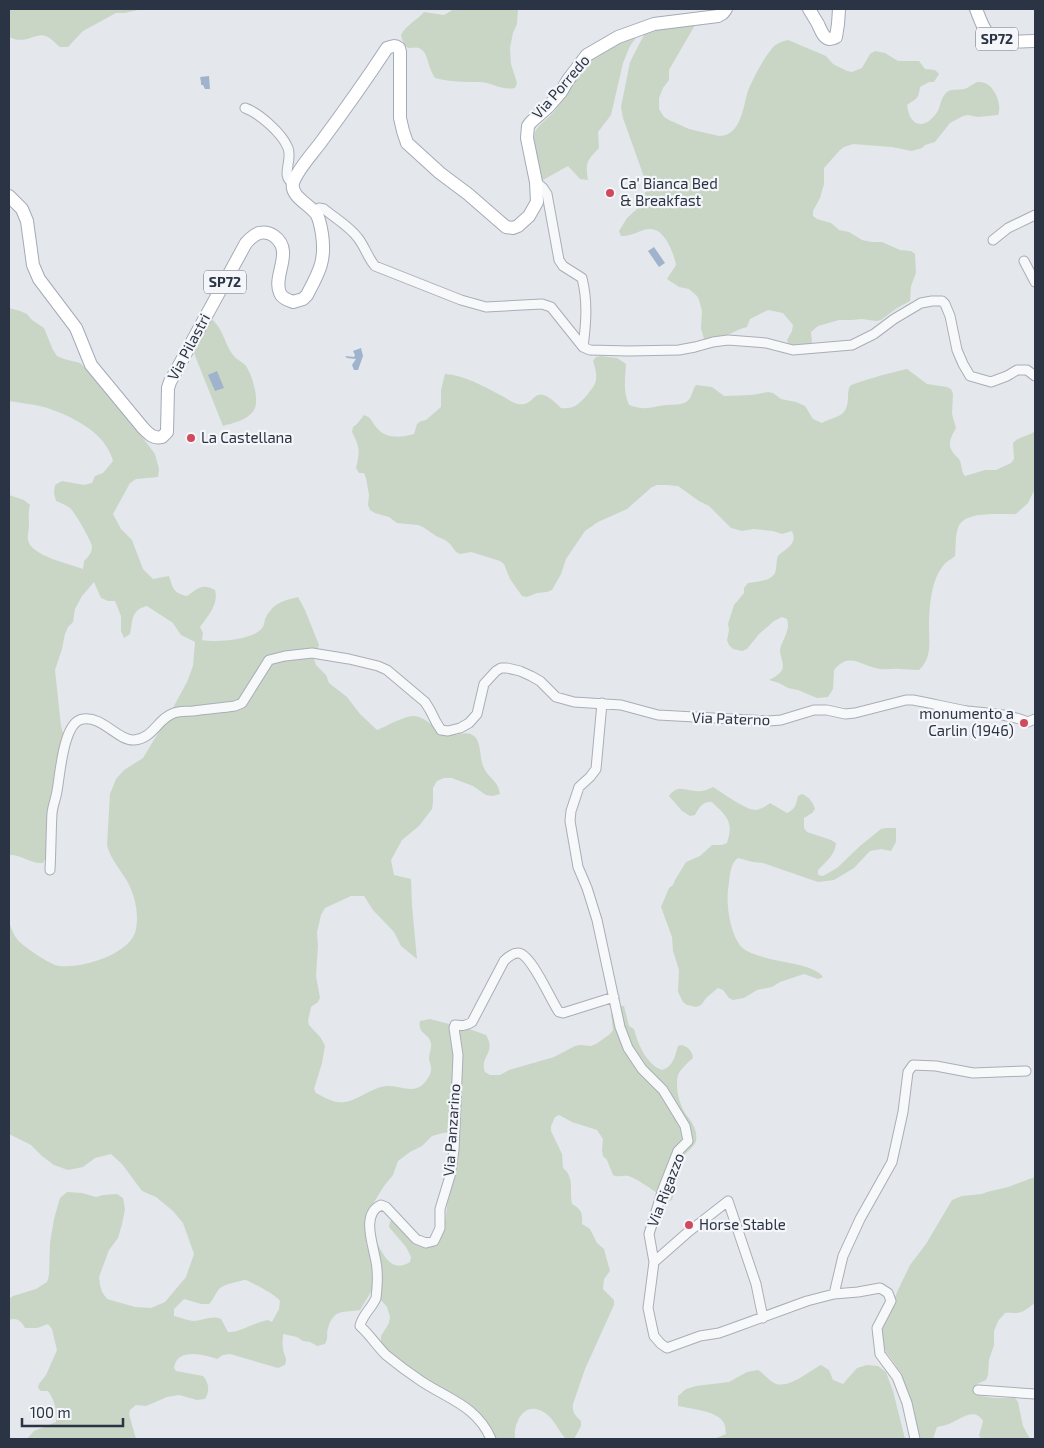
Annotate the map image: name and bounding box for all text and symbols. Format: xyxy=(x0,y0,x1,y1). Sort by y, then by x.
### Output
road number: SP72 xyxy=(976,28,1018,50)
street label: Via Porredo xyxy=(528,51,593,122)
place label: Ca' Bianca Bed & Breakfast xyxy=(620,174,718,209)
marker: Ca' Bianca Bed & Breakfast xyxy=(604,187,616,199)
road number: SP72 xyxy=(204,270,246,294)
street label: Via Pilastri xyxy=(163,310,213,383)
place label: La Castellana xyxy=(201,428,293,446)
marker: La Castellana xyxy=(185,432,197,444)
place label: monumento a Carlin (1946) xyxy=(919,704,1014,739)
street label: Via Paterno xyxy=(692,708,771,728)
marker: monumento a Carlin (1946) xyxy=(1018,717,1030,729)
street label: Via Panzarino xyxy=(439,1083,463,1177)
street label: Via Rigazzo xyxy=(643,1150,687,1229)
place label: Horse Stable xyxy=(699,1215,786,1233)
marker: Horse Stable xyxy=(683,1219,695,1231)
scale bar xyxy=(22,1396,124,1428)
text: 100 m xyxy=(30,1403,71,1421)

